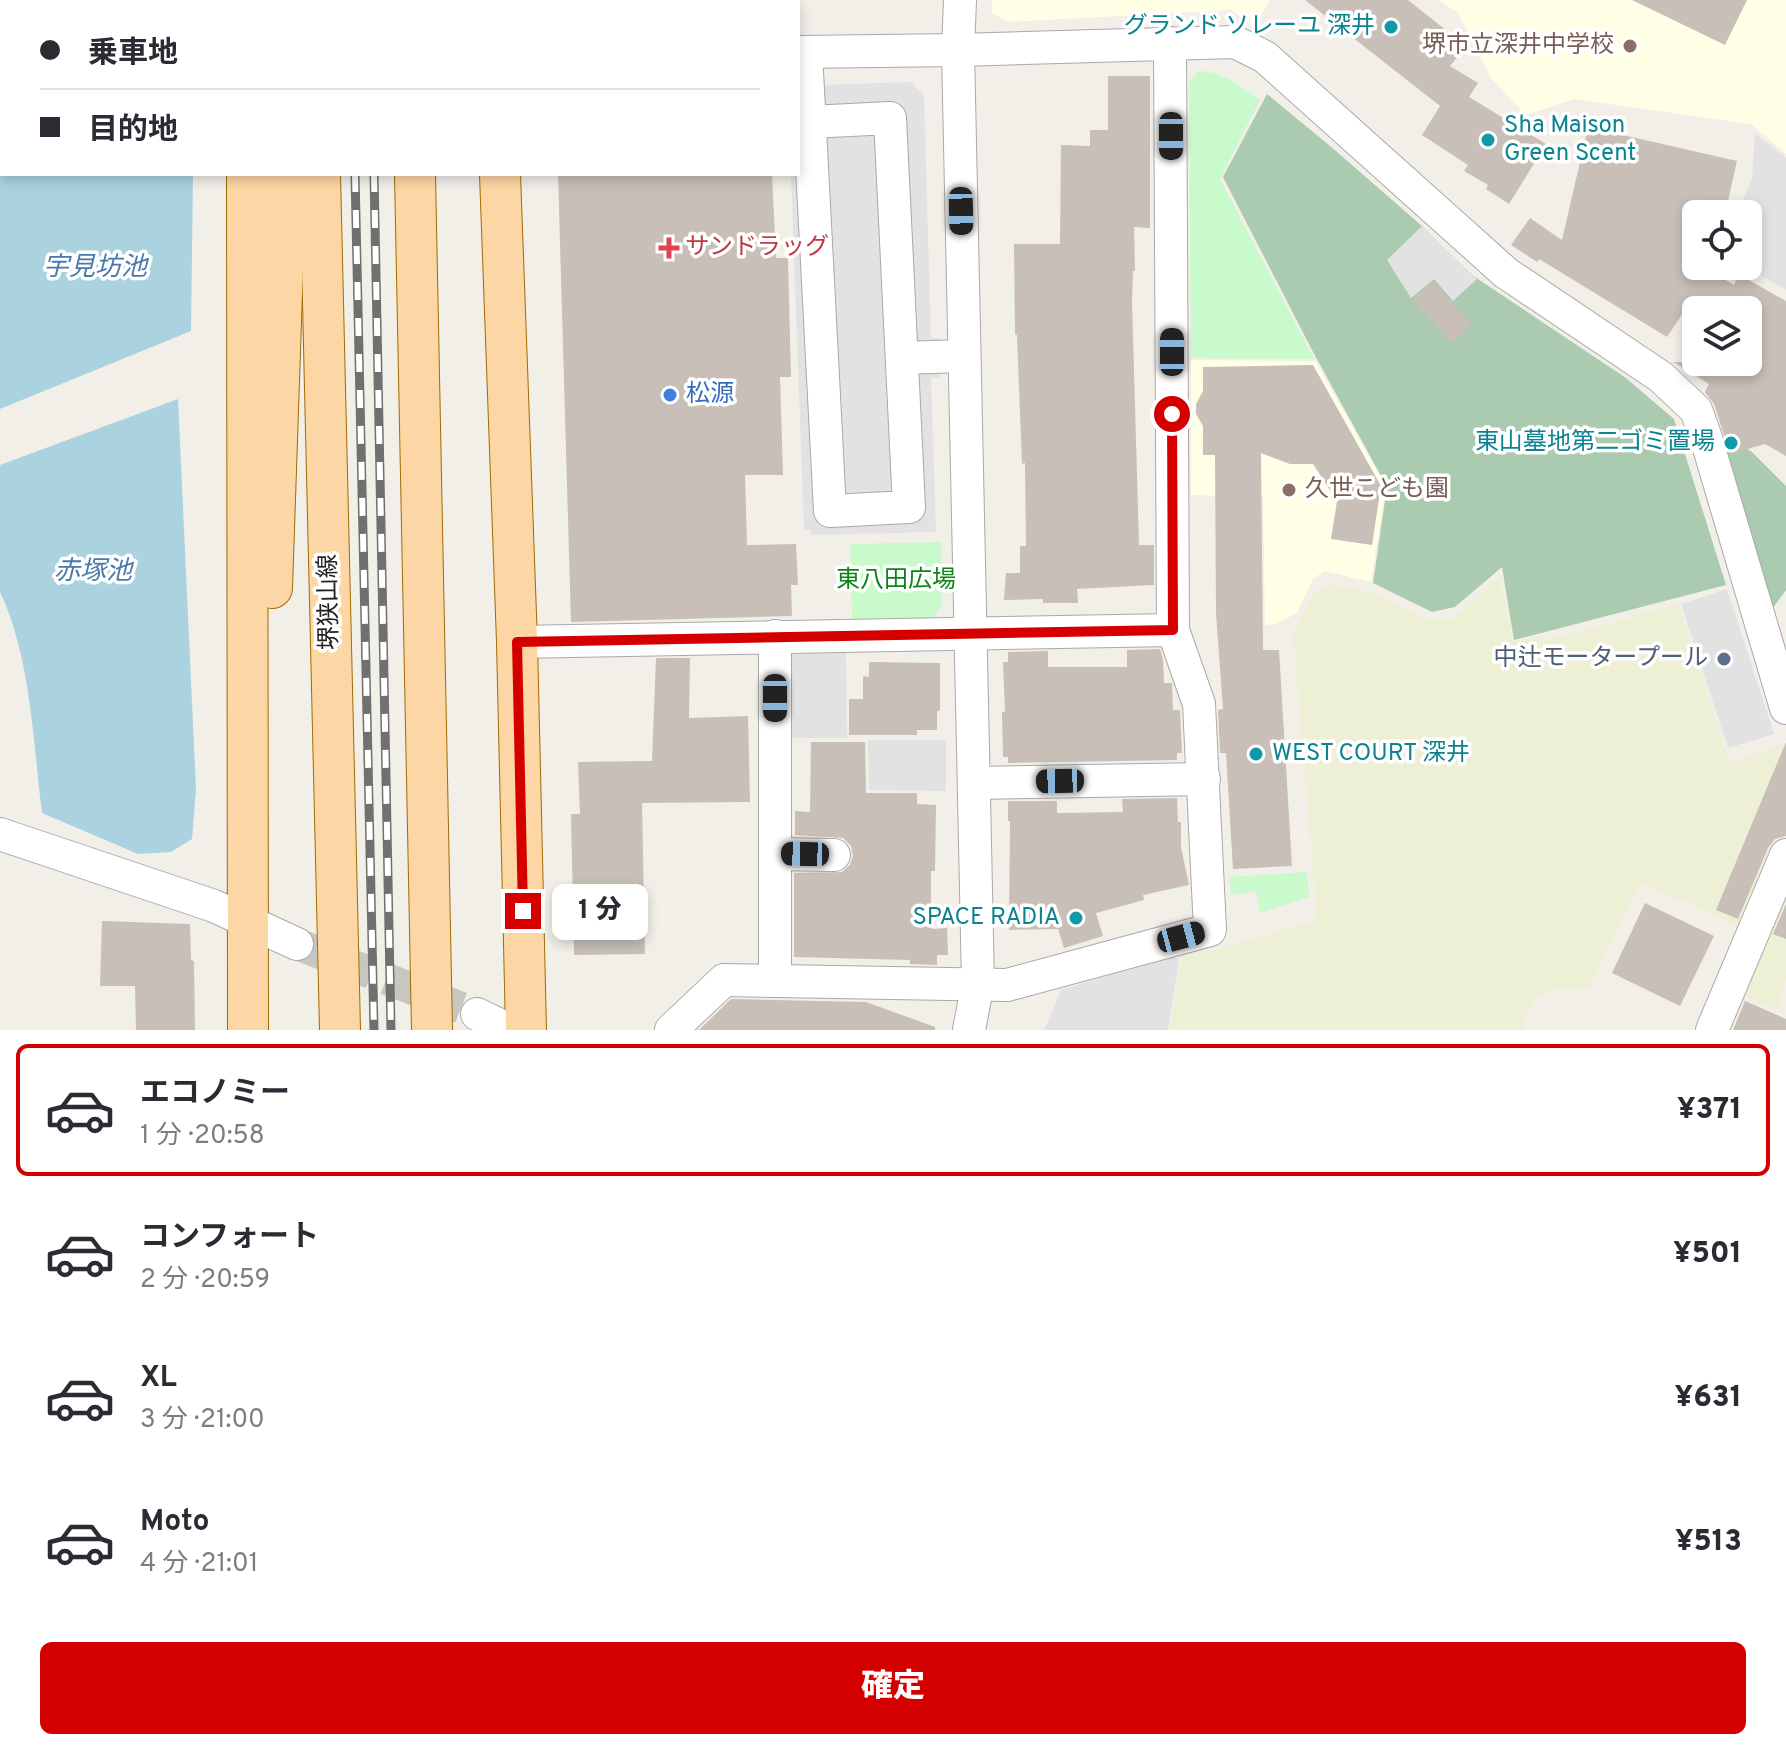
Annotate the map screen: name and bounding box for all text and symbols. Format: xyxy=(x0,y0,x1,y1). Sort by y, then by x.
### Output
place label: グランド ソレーユ 深井 xyxy=(1124,12,1375,42)
marker: グランド ソレーユ 深井 xyxy=(1382,18,1400,36)
place label: 堺市立深井中学校 xyxy=(1422,31,1614,61)
text: 乗車地 xyxy=(88,36,178,73)
marker: 堺市立深井中学校 xyxy=(1621,37,1639,55)
place label: Sha Maison Green Scent xyxy=(1504,111,1636,169)
car xyxy=(1159,112,1183,160)
text: 目的地 xyxy=(88,113,178,150)
marker: Sha Maison Green Scent xyxy=(1479,131,1497,149)
car xyxy=(949,187,973,235)
map controls xyxy=(1682,200,1762,376)
button: locate xyxy=(1682,200,1762,280)
place label: サンドラッグ xyxy=(685,233,829,263)
marker: サンドラッグ xyxy=(660,239,678,257)
water label: 宇見坊池 xyxy=(43,252,150,285)
button: layers xyxy=(1682,296,1762,376)
car xyxy=(1160,328,1184,376)
place label: 松源 xyxy=(686,380,734,410)
marker: 松源 xyxy=(661,386,679,404)
route start xyxy=(1154,396,1190,432)
place label: 東山墓地第二ゴミ置場 xyxy=(1475,428,1715,458)
marker: 東山墓地第二ゴミ置場 xyxy=(1722,434,1740,452)
place label: 久世こども園 xyxy=(1305,475,1449,505)
marker: 久世こども園 xyxy=(1280,481,1298,499)
street label: 堺狭山線 xyxy=(314,554,346,650)
water label: 赤塚池 xyxy=(54,556,135,589)
park label: 東八田広場 xyxy=(836,566,956,596)
place label: 中辻モータープール xyxy=(1493,644,1708,674)
marker: 中辻モータープール xyxy=(1715,650,1733,668)
car xyxy=(763,674,787,722)
place label: WEST COURT 深井 xyxy=(1272,739,1470,769)
marker: WEST COURT 深井 xyxy=(1247,745,1265,763)
car xyxy=(1036,769,1084,793)
car xyxy=(781,842,829,866)
callout: 1 分 xyxy=(551,883,647,939)
route end xyxy=(505,893,541,929)
text: 1 分 xyxy=(578,895,622,928)
place label: SPACE RADIA xyxy=(912,903,1060,933)
marker: SPACE RADIA xyxy=(1067,909,1085,927)
car xyxy=(1155,919,1207,955)
icon: car xyxy=(44,1074,116,1146)
text: エコノミー xyxy=(140,1076,290,1113)
text: ¥371 xyxy=(1677,1092,1742,1129)
text: 1 分 · 20:58 xyxy=(140,1120,265,1153)
icon: car xyxy=(44,1218,116,1290)
text: コンフォート xyxy=(140,1220,319,1257)
text: ¥501 xyxy=(1673,1236,1742,1273)
text: 2 分 · 20:59 xyxy=(140,1264,270,1297)
text: XL xyxy=(140,1360,177,1397)
icon: car xyxy=(44,1362,116,1434)
text: ¥631 xyxy=(1675,1380,1742,1417)
text: 3 分 · 21:00 xyxy=(140,1404,265,1437)
text: Moto xyxy=(140,1504,210,1541)
icon: car xyxy=(44,1506,116,1578)
text: ¥513 xyxy=(1675,1524,1742,1561)
text: 4 分 · 21:01 xyxy=(140,1548,258,1581)
button: 確定 xyxy=(40,1642,1746,1734)

